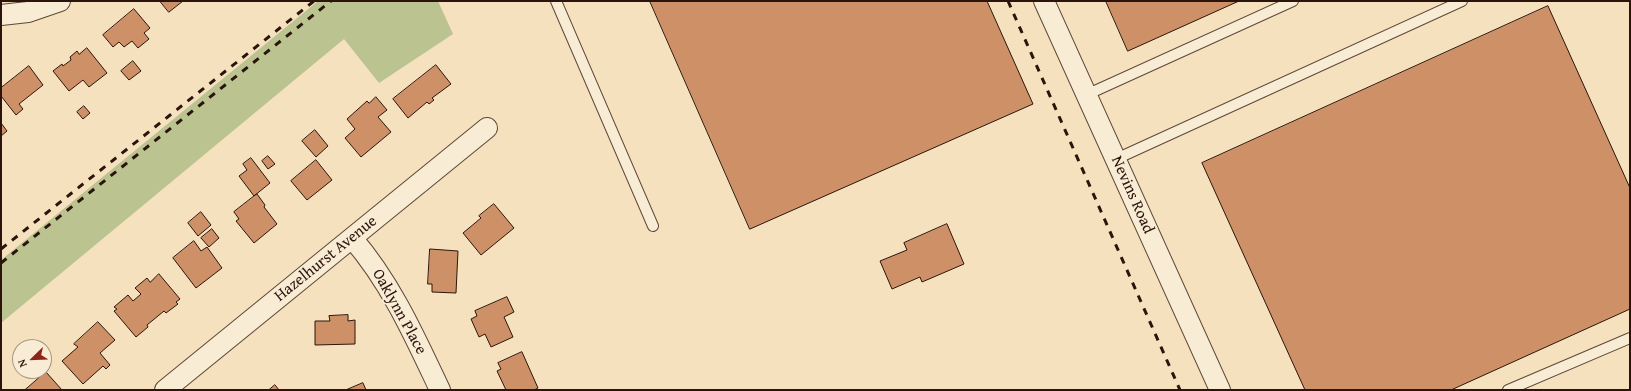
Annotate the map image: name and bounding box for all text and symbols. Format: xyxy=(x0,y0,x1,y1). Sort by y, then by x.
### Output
street label: Nevins Road xyxy=(1106,153,1158,237)
street label: Hazelhurst Avenue xyxy=(271,212,381,306)
street label: Oaklynn Place xyxy=(368,266,430,358)
north arrow xyxy=(12,339,52,379)
text: N xyxy=(13,357,31,370)

